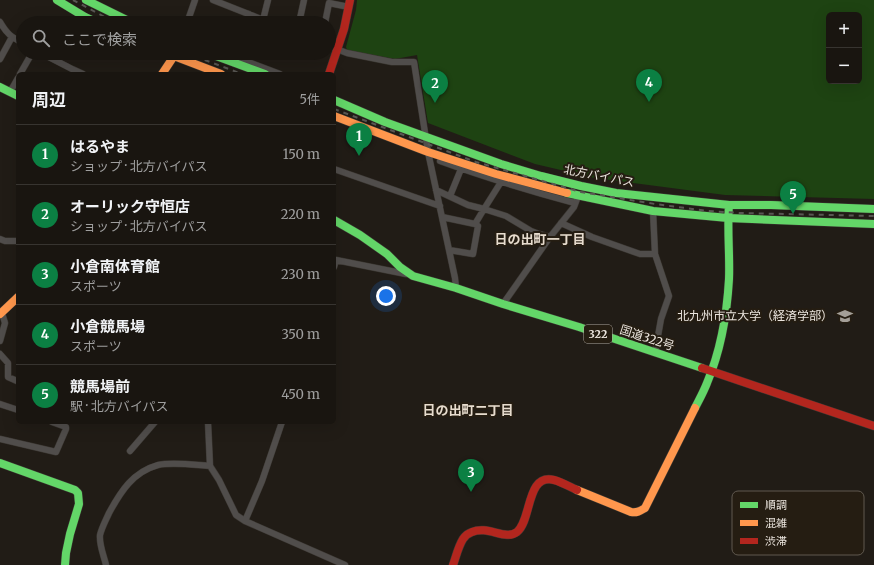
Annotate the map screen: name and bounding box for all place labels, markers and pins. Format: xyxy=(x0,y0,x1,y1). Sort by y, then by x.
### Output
pin: 4 xyxy=(636,69,662,102)
pin: 2 xyxy=(422,70,448,103)
pin: 1 xyxy=(346,123,372,156)
pin: 5 xyxy=(780,181,806,214)
school or university icon: 北九州市立大学（経済学部） xyxy=(836,307,854,325)
place label: 北九州市立大学（経済学部） xyxy=(677,308,833,323)
pin: 3 xyxy=(458,459,484,492)

